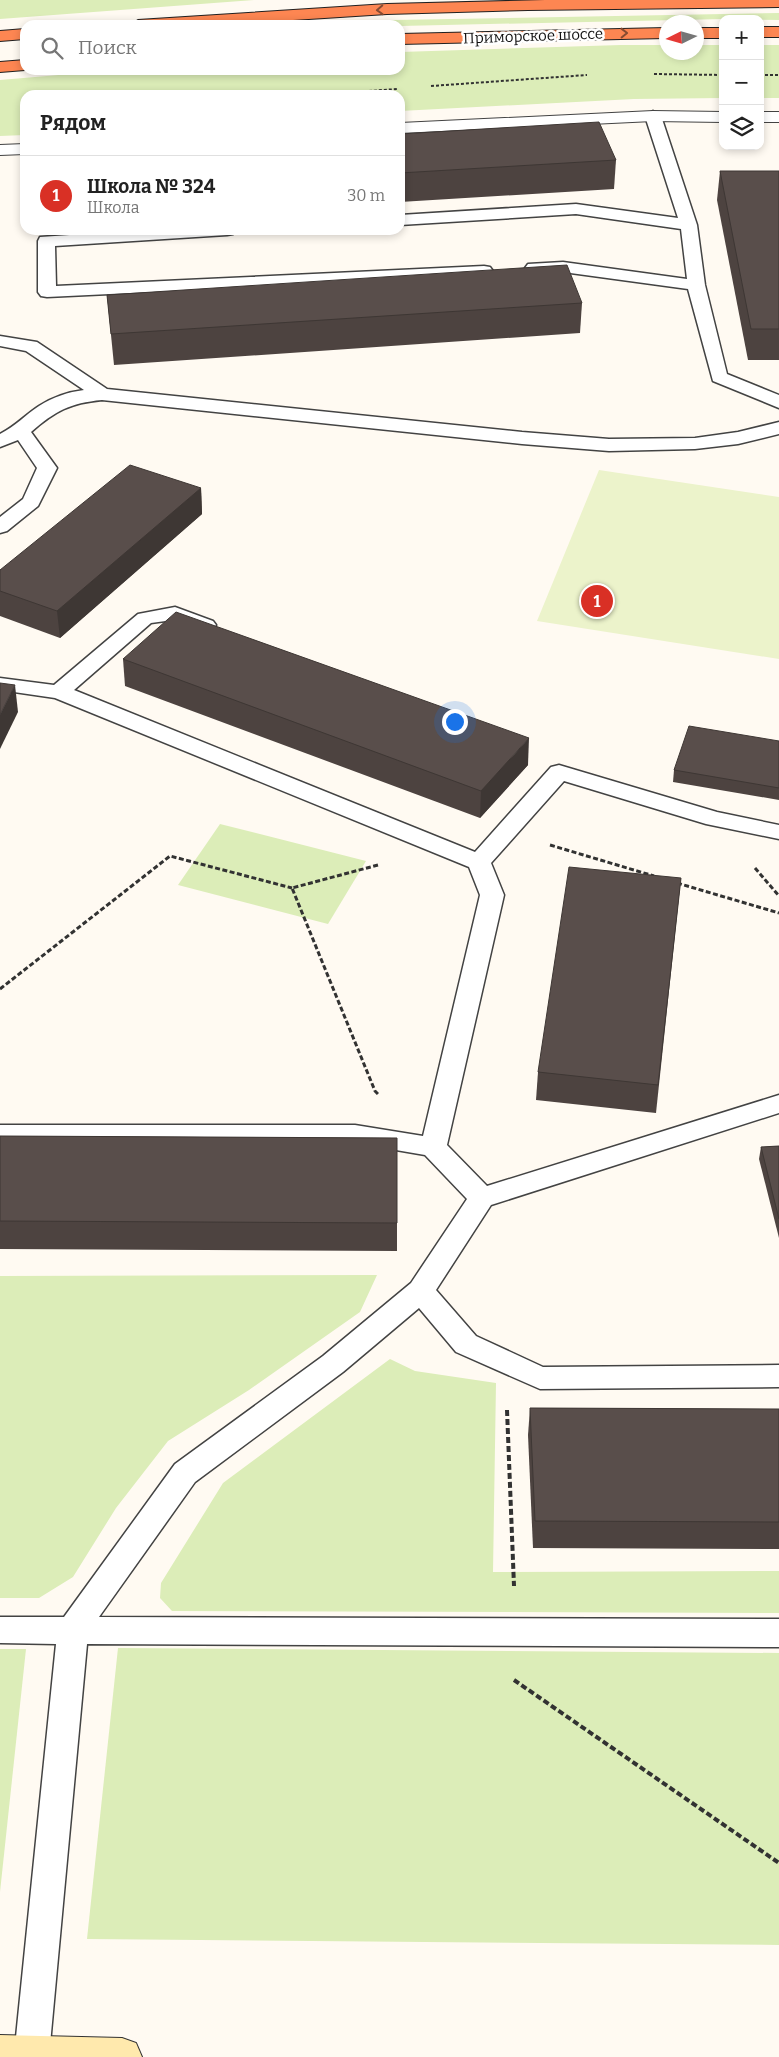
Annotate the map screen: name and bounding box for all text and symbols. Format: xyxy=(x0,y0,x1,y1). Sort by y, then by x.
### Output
one-way arrow xyxy=(376,4,384,15)
north arrow xyxy=(659,15,704,60)
map controls xyxy=(719,15,764,150)
button: + xyxy=(719,15,764,60)
search box xyxy=(20,20,405,75)
street label: Приморское шоссе xyxy=(463,25,603,47)
one-way arrow xyxy=(620,28,628,38)
icon: search xyxy=(38,34,66,62)
text: Поиск xyxy=(78,36,137,59)
button: − xyxy=(719,60,764,105)
button: layers xyxy=(719,105,764,150)
text: Рядом xyxy=(40,110,106,136)
text: Школа № 324 xyxy=(87,175,215,198)
text: 1 xyxy=(53,186,59,205)
text: 30 m xyxy=(347,186,385,205)
text: Школа xyxy=(87,198,139,217)
pin: 1 xyxy=(581,582,613,620)
your location xyxy=(442,709,468,735)

